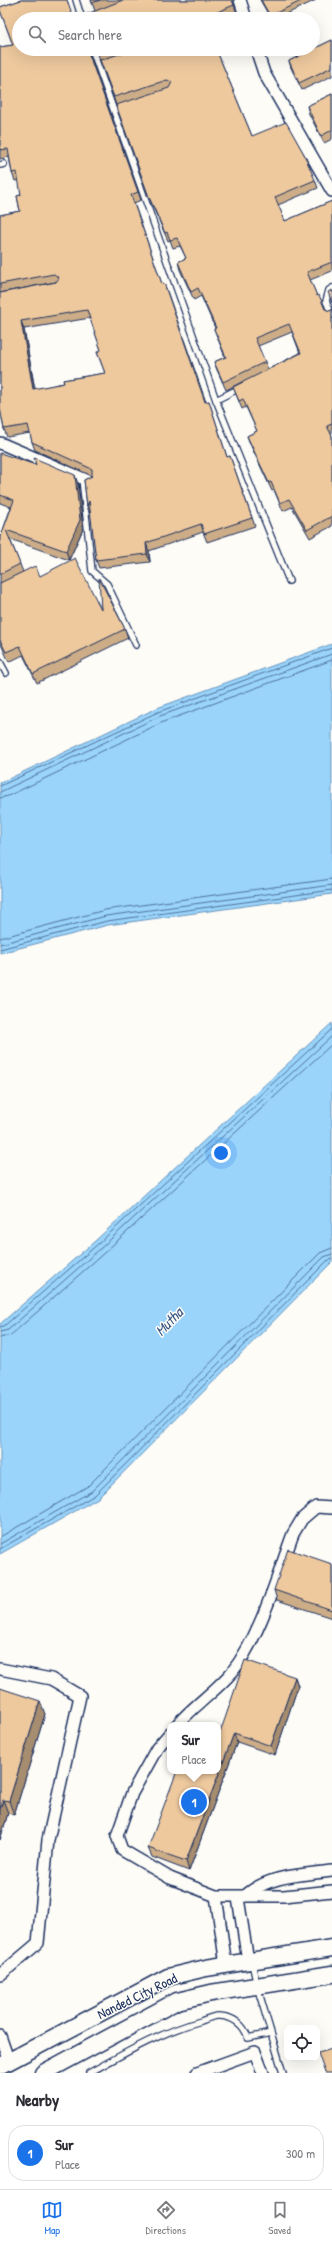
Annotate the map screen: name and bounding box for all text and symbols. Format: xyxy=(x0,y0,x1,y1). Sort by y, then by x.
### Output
search box xyxy=(12,12,320,56)
icon: search xyxy=(26,23,48,45)
text: Search here xyxy=(58,24,122,45)
your location xyxy=(211,1143,231,1163)
water label: Mutha xyxy=(150,1301,189,1341)
popup xyxy=(167,1722,221,1774)
text: Sur xyxy=(181,1729,200,1750)
text: Place xyxy=(181,1750,207,1768)
pin: 1 xyxy=(181,1787,207,1817)
street label: Nanded City Road xyxy=(94,1968,181,2024)
map controls xyxy=(284,2025,320,2061)
button: locate xyxy=(284,2025,320,2061)
text: Nearby xyxy=(16,2088,59,2111)
text: Sur xyxy=(55,2134,74,2155)
text: 1 xyxy=(28,2144,32,2162)
text: 300 m xyxy=(286,2144,315,2162)
text: Place xyxy=(55,2155,80,2173)
tab: Map xyxy=(41,2199,63,2237)
tab: Directions xyxy=(146,2199,186,2237)
tab: Saved xyxy=(268,2199,291,2237)

